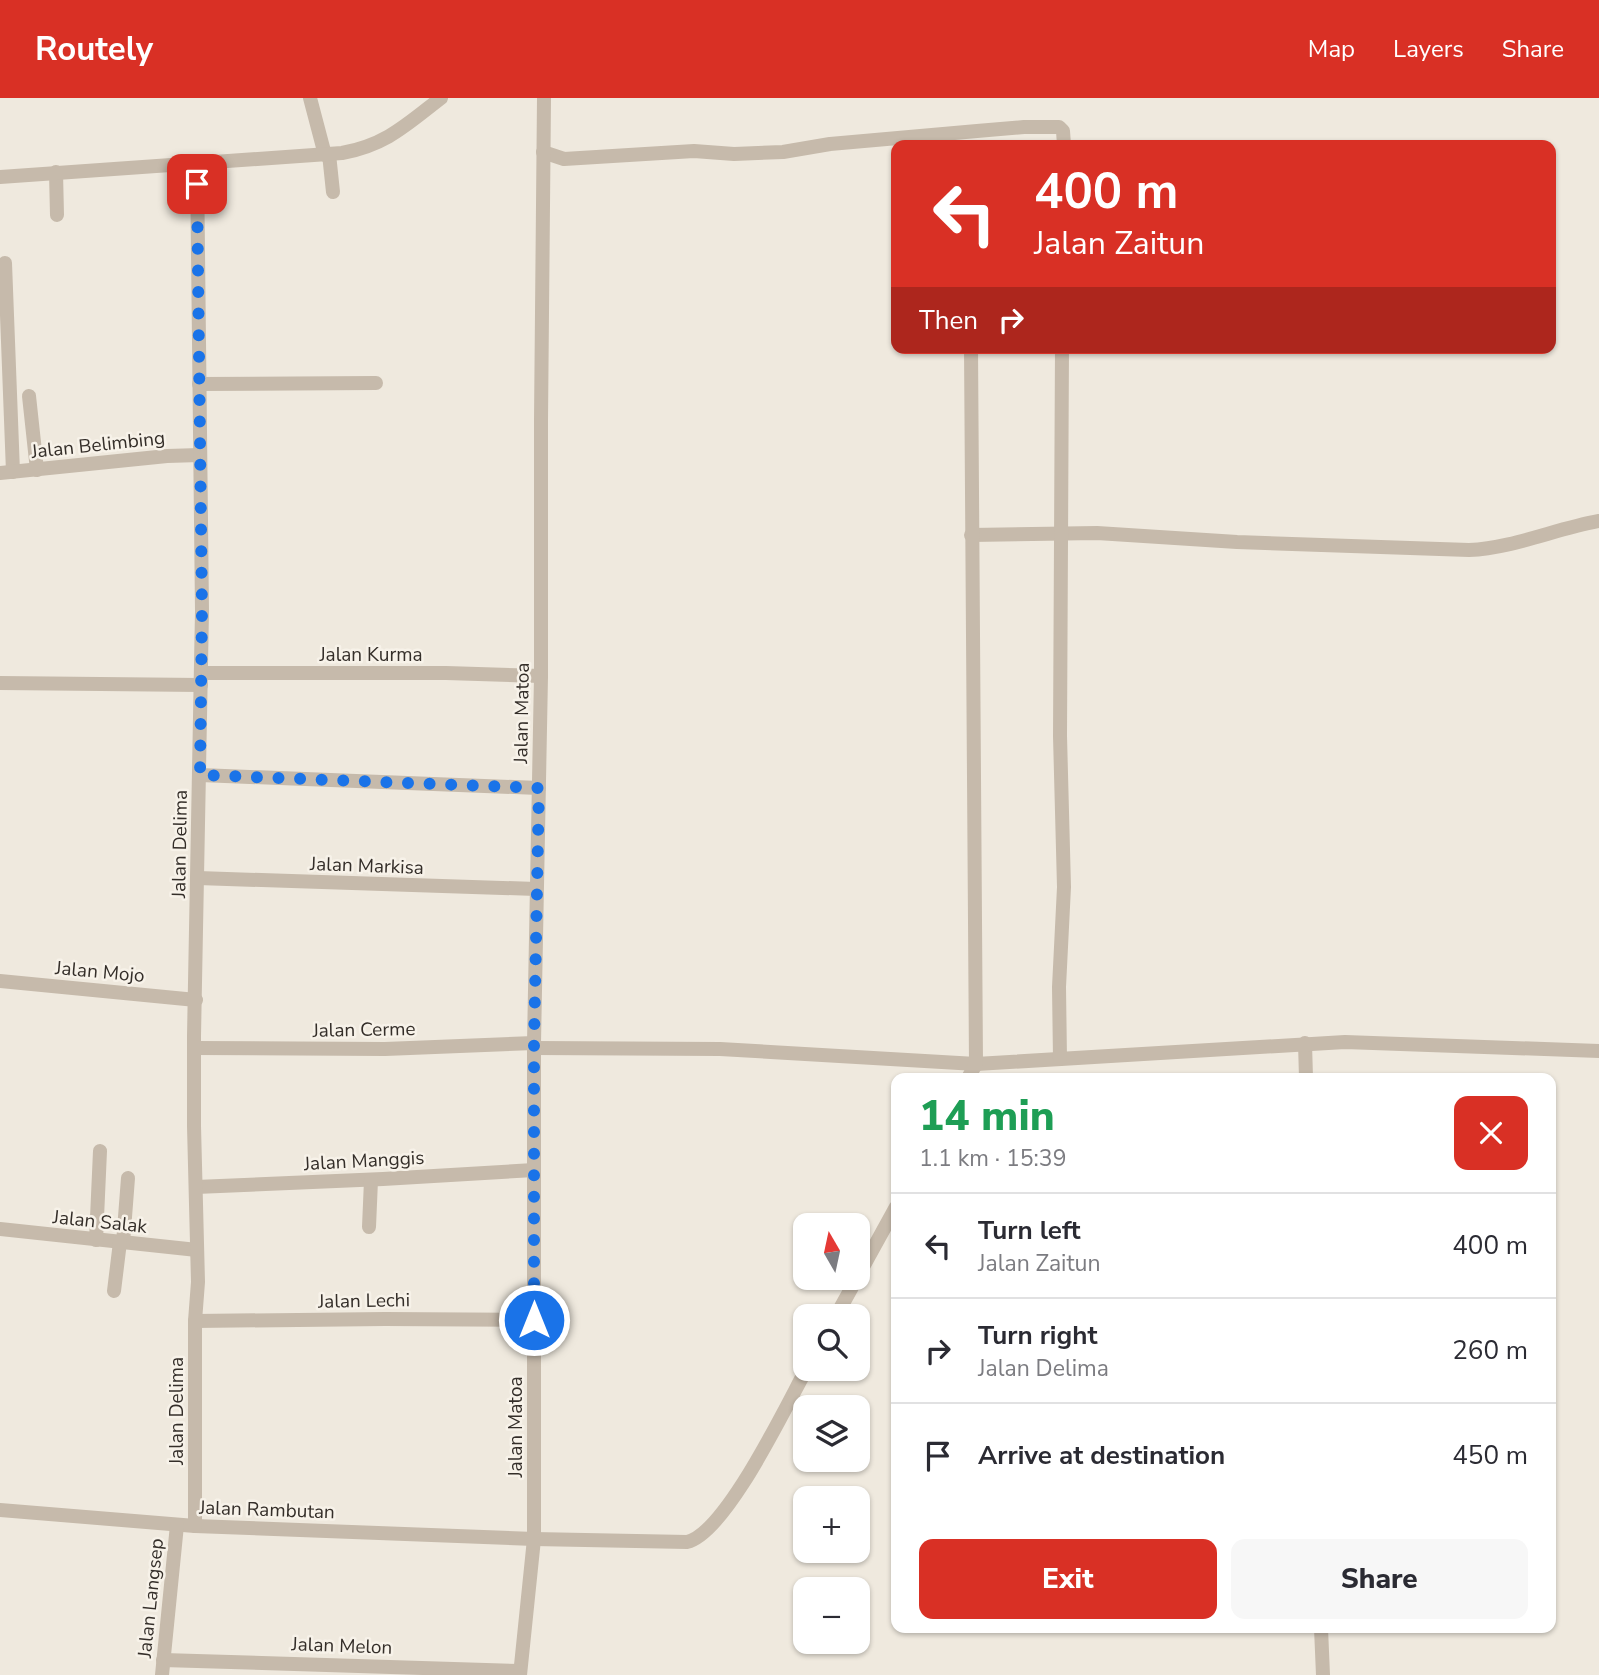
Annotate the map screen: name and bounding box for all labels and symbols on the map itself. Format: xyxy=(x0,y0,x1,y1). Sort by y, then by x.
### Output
pin xyxy=(167,154,227,214)
street label: Jalan Belimbing xyxy=(29,425,166,465)
street label: Jalan Kurma xyxy=(318,642,423,668)
street label: Jalan Matoa xyxy=(508,662,536,765)
street label: Jalan Delima xyxy=(166,790,194,899)
street label: Jalan Markisa xyxy=(309,851,424,881)
street label: Jalan Mojo xyxy=(53,955,146,989)
street label: Jalan Cerme xyxy=(311,1016,416,1044)
street label: Jalan Manggis xyxy=(302,1145,425,1177)
street label: Jalan Salak xyxy=(51,1204,149,1240)
north arrow xyxy=(793,1213,870,1290)
position arrow xyxy=(497,1283,571,1357)
street label: Jalan Lechi xyxy=(317,1287,410,1315)
street label: Jalan Delima xyxy=(164,1357,190,1466)
street label: Jalan Matoa xyxy=(503,1376,529,1479)
street label: Jalan Rambutan xyxy=(198,1495,335,1525)
street label: Jalan Langsep xyxy=(132,1537,170,1660)
street label: Jalan Melon xyxy=(290,1631,393,1661)

